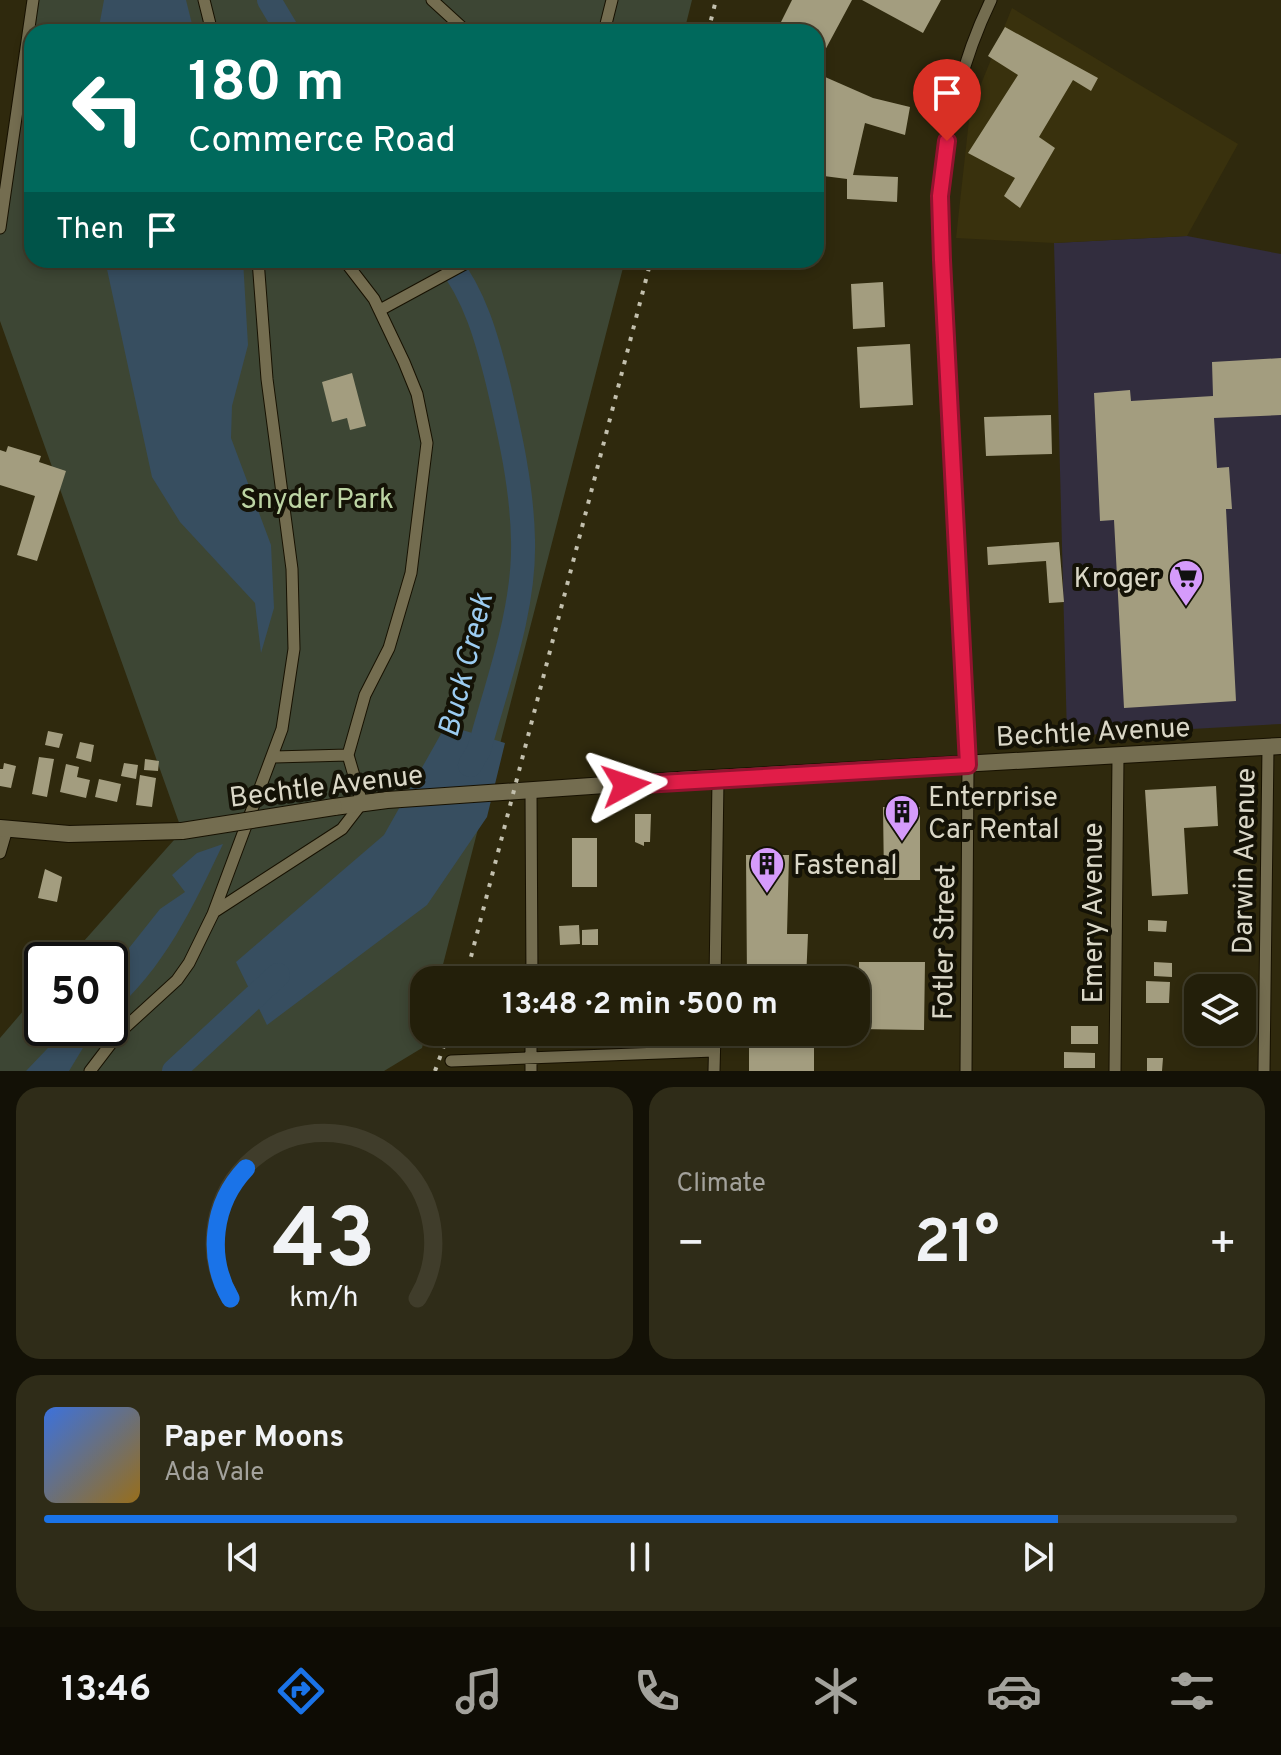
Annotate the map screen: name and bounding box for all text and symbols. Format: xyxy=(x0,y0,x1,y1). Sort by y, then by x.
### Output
text: 180 m xyxy=(188,50,345,120)
icon: left xyxy=(56,56,160,160)
pin xyxy=(913,59,981,141)
icon: arrive xyxy=(925,71,969,115)
text: Commerce Road xyxy=(188,119,456,165)
icon: arrive xyxy=(140,208,184,252)
text: Then xyxy=(56,212,124,249)
park label: Snyder Park xyxy=(240,483,394,519)
supermarket icon: Kroger xyxy=(1167,558,1205,608)
place label: Kroger xyxy=(1073,562,1160,598)
water label: Buck Creek xyxy=(432,589,503,741)
street label: Bechtle Avenue xyxy=(995,711,1191,757)
position arrow xyxy=(584,743,668,827)
street label: Bechtle Avenue xyxy=(227,758,425,818)
street label: Darwin Avenue xyxy=(1226,767,1266,955)
place label: Enterprise Car Rental xyxy=(928,781,1060,849)
building icon: Enterprise Car Rental xyxy=(883,793,921,843)
street label: Emery Avenue xyxy=(1077,822,1113,1004)
building icon: Fastenal xyxy=(748,845,786,895)
place label: Fastenal xyxy=(793,849,898,885)
street label: Fotler Street xyxy=(927,864,965,1020)
speed limit sign: 50 xyxy=(24,942,128,1046)
map controls xyxy=(1184,974,1256,1046)
button: layers xyxy=(1184,974,1256,1046)
text: 13:48 · 2 min · 500 m xyxy=(502,987,778,1024)
text: Climate xyxy=(677,1168,766,1201)
text: 43 xyxy=(273,1192,376,1297)
text: 21° xyxy=(914,1208,1000,1284)
text: − xyxy=(677,1218,705,1274)
text: + xyxy=(1209,1218,1237,1274)
text: km/h xyxy=(290,1281,359,1317)
text: Paper Moons xyxy=(164,1420,344,1457)
text: Ada Vale xyxy=(164,1457,264,1490)
icon: previous xyxy=(221,1535,265,1579)
icon: pause xyxy=(618,1535,662,1579)
icon: next xyxy=(1016,1535,1060,1579)
icon: directions xyxy=(273,1663,329,1719)
icon: music xyxy=(451,1663,507,1719)
icon: phone xyxy=(629,1663,685,1719)
icon: climate xyxy=(808,1663,864,1719)
icon: car xyxy=(986,1663,1042,1719)
icon: filters xyxy=(1164,1663,1220,1719)
text: 13:46 xyxy=(61,1668,151,1714)

